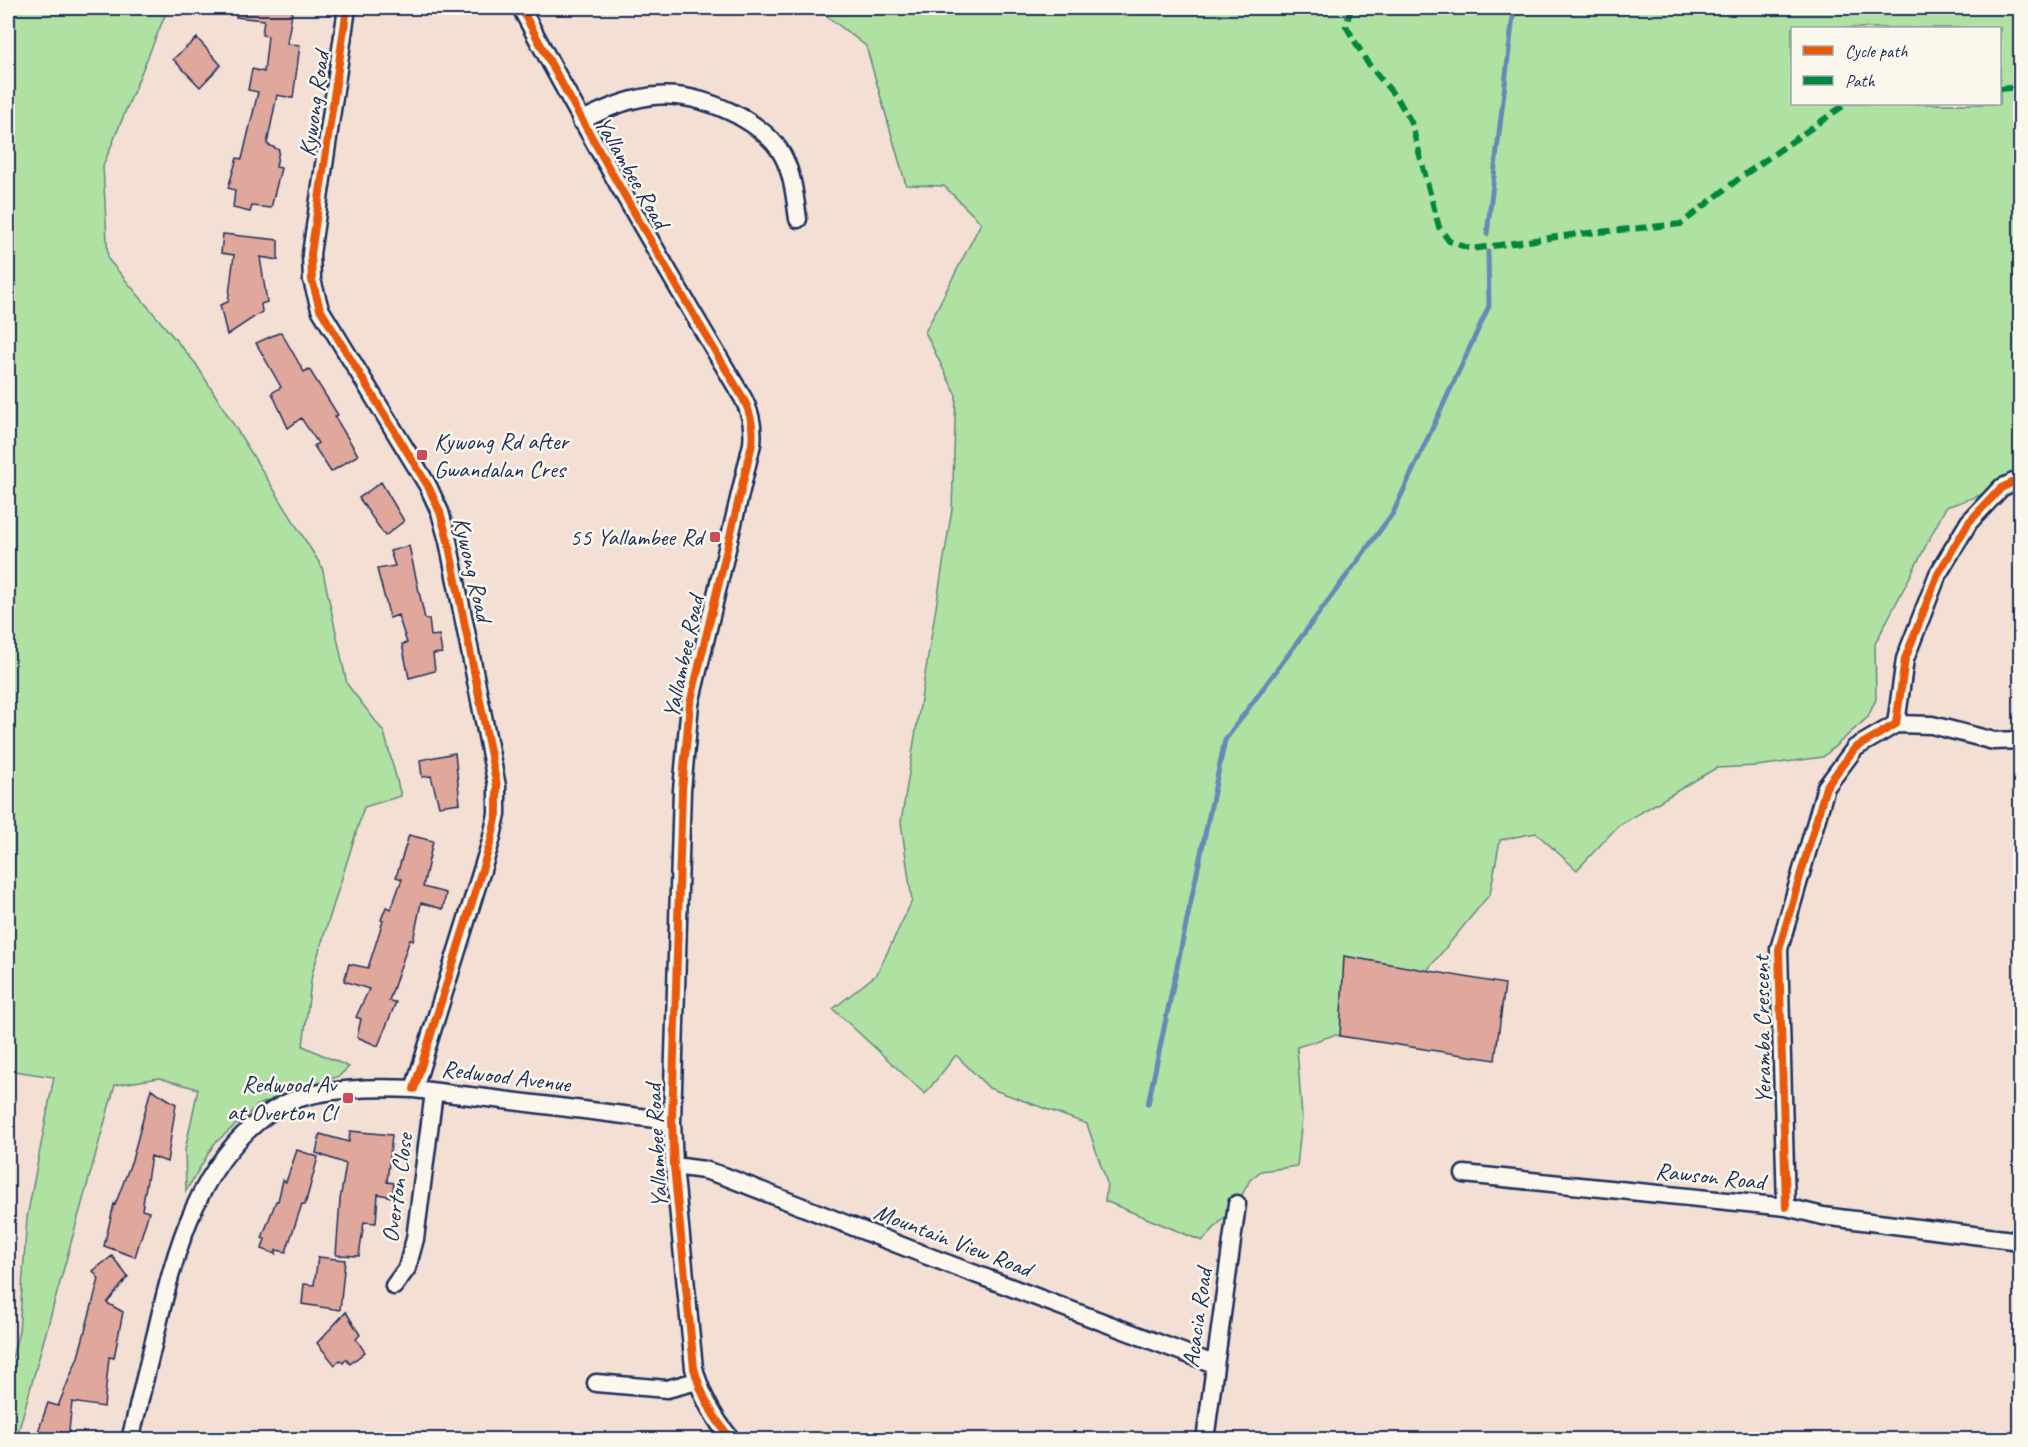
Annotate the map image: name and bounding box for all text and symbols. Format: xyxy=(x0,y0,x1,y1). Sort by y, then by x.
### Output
legend xyxy=(1791,27,2001,105)
text: Cycle path xyxy=(1845,40,1908,62)
street label: Kywong Road xyxy=(292,46,337,158)
text: Path xyxy=(1845,70,1875,92)
street label: Yallambee Road xyxy=(588,111,678,236)
place label: Kywong Rd after Gwandalan Cres xyxy=(434,426,571,484)
marker: Kywong Rd after Gwandalan Cres xyxy=(415,448,429,462)
street label: Kywong Road xyxy=(446,514,500,627)
place label: 55 Yallambee Rd xyxy=(570,522,707,552)
marker: 55 Yallambee Rd xyxy=(708,530,722,544)
street label: Yallambee Road xyxy=(655,590,711,721)
street label: Yeramba Crescent xyxy=(1746,953,1778,1105)
street label: Redwood Avenue xyxy=(440,1053,574,1099)
place label: Redwood Av at Overton Cl xyxy=(227,1069,340,1127)
street label: Yallambee Road xyxy=(638,1080,674,1209)
marker: Redwood Av at Overton Cl xyxy=(341,1091,355,1105)
street label: Overton Close xyxy=(375,1129,420,1244)
street label: Rawson Road xyxy=(1654,1155,1770,1197)
street label: Mountain View Road xyxy=(870,1196,1039,1285)
street label: Acacia Road xyxy=(1175,1263,1219,1370)

